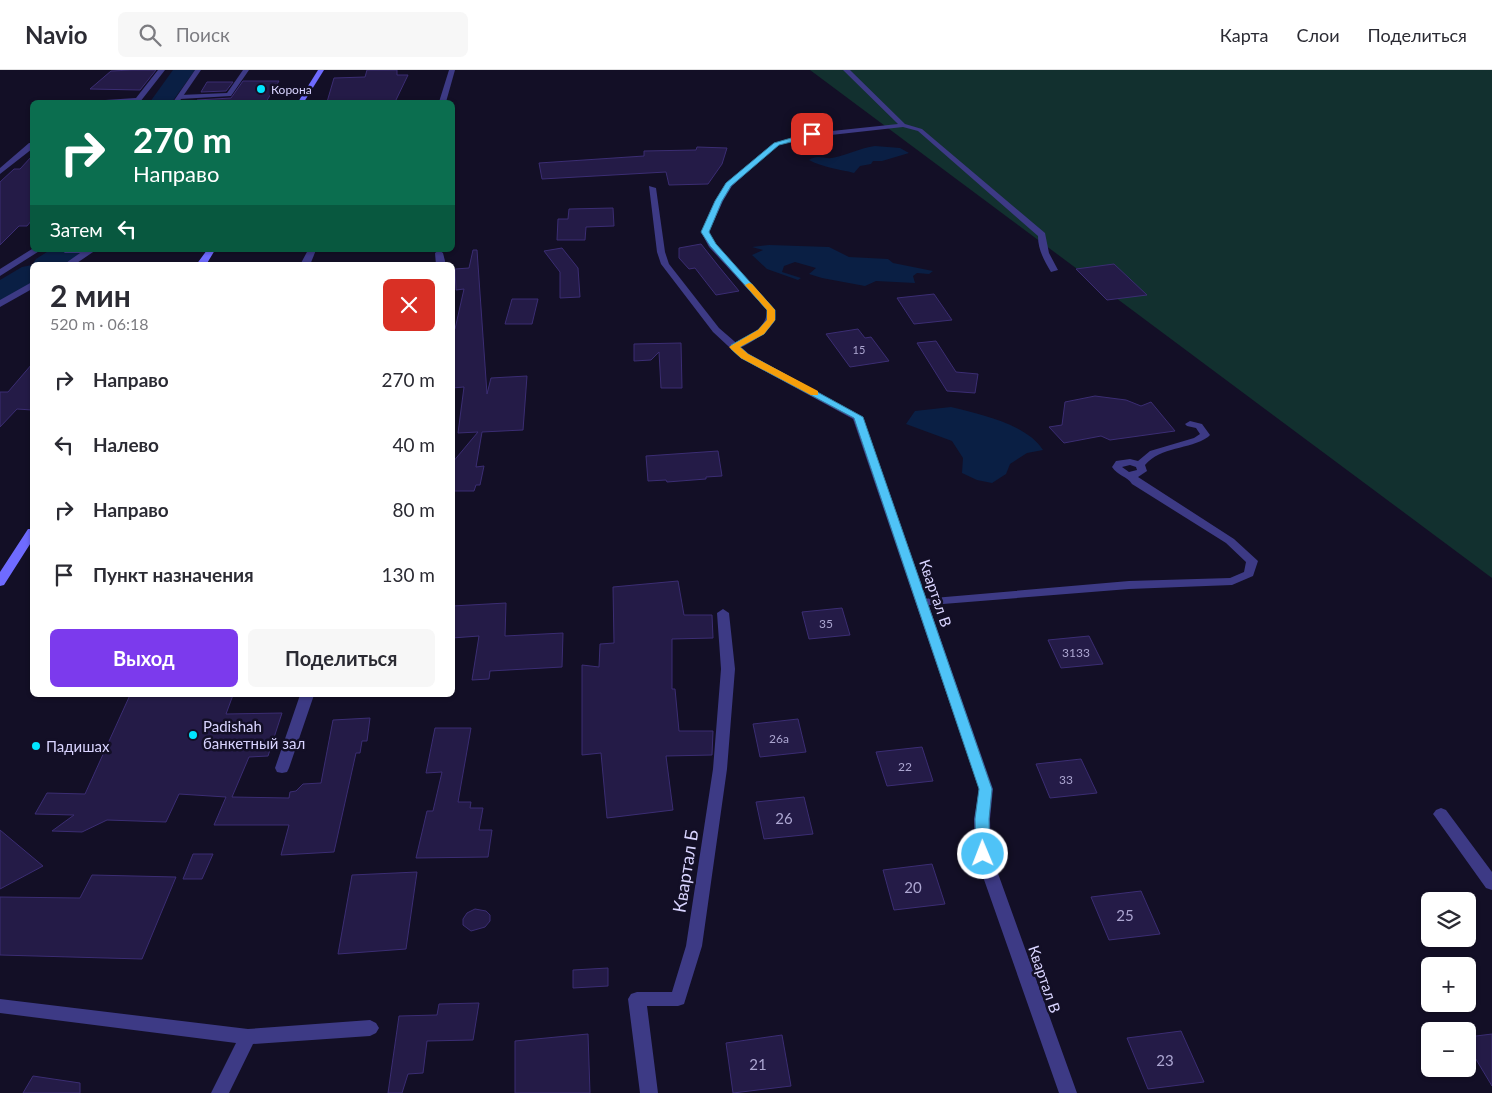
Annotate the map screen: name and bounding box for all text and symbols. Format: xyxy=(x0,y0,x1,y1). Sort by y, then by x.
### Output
search box xyxy=(118,12,468,57)
text: Navio xyxy=(25,20,88,49)
icon: search xyxy=(136,21,164,49)
text: Поиск xyxy=(176,23,230,46)
text: Карта xyxy=(1220,24,1268,46)
text: Слои xyxy=(1296,24,1340,46)
text: Поделиться xyxy=(1368,24,1467,46)
place label: Корона xyxy=(271,82,312,97)
marker: Корона xyxy=(255,83,267,95)
pin xyxy=(791,113,833,155)
text: 270 m xyxy=(133,118,232,160)
icon: right xyxy=(50,120,115,185)
icon: arrive xyxy=(798,120,826,148)
text: Направо xyxy=(133,160,219,187)
icon: left xyxy=(113,215,141,243)
text: Затем xyxy=(50,218,103,241)
text: 2 мин xyxy=(50,277,131,313)
button: close xyxy=(383,279,435,331)
text: 520 m · 06:18 xyxy=(50,314,149,333)
house number: 15 xyxy=(853,343,865,356)
icon: right xyxy=(50,366,78,394)
text: Направо xyxy=(93,368,169,391)
text: 270 m xyxy=(381,368,435,391)
icon: left xyxy=(50,431,78,459)
text: Налево xyxy=(93,433,159,456)
text: 40 m xyxy=(392,433,435,456)
icon: right xyxy=(50,496,78,524)
text: Направо xyxy=(93,498,169,521)
text: 80 m xyxy=(392,498,435,521)
street label: Квартал В xyxy=(916,557,956,629)
icon: arrive xyxy=(50,561,78,589)
text: Пункт назначения xyxy=(93,563,254,586)
text: 130 m xyxy=(381,563,435,586)
house number: 35 xyxy=(819,616,833,631)
button: Выход xyxy=(50,629,238,687)
button: Поделиться xyxy=(248,629,435,687)
house number: 3133 xyxy=(1062,645,1090,660)
place label: Padishah банкетный зал xyxy=(203,717,305,752)
marker: Padishah банкетный зал xyxy=(187,729,199,741)
house number: 26а xyxy=(769,731,789,746)
place label: Падишах xyxy=(46,737,110,755)
marker: Падишах xyxy=(30,740,42,752)
house number: 22 xyxy=(898,759,912,774)
house number: 33 xyxy=(1059,772,1073,787)
house number: 26 xyxy=(775,809,793,827)
position arrow xyxy=(956,827,1008,879)
street label: Квартал Б xyxy=(668,828,702,914)
house number: 20 xyxy=(904,878,922,896)
map controls xyxy=(1421,892,1476,1077)
button: layers xyxy=(1421,892,1476,947)
house number: 25 xyxy=(1116,906,1134,924)
street label: Квартал В xyxy=(1025,943,1065,1015)
button: + xyxy=(1421,957,1476,1012)
button: − xyxy=(1421,1022,1476,1077)
house number: 23 xyxy=(1156,1051,1174,1069)
house number: 21 xyxy=(749,1055,767,1073)

